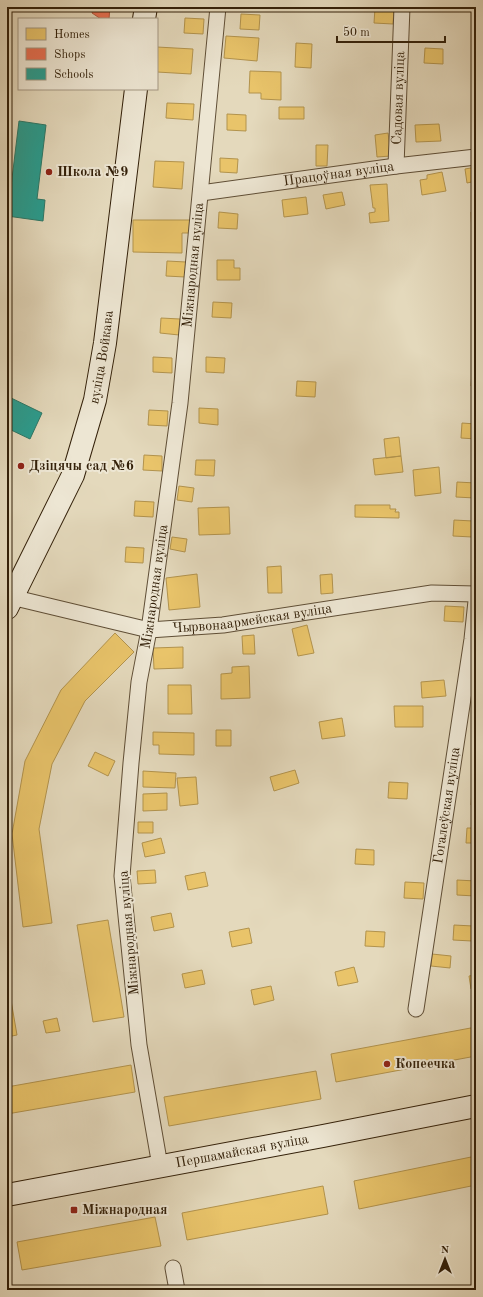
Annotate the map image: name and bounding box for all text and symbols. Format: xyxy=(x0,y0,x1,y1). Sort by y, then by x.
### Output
legend xyxy=(18,18,158,90)
scale bar xyxy=(337,18,445,44)
text: 50 m xyxy=(343,26,370,39)
text: Homes xyxy=(54,29,90,41)
text: Shops xyxy=(54,49,85,61)
street label: Садовая вуліца xyxy=(390,51,407,145)
text: Schools xyxy=(54,69,94,81)
street label: Працоўная вуліца xyxy=(282,159,395,189)
place label: Школа №9 xyxy=(57,165,128,179)
marker: Школа №9 xyxy=(44,167,54,177)
street label: Міжнародная вуліца xyxy=(180,202,206,328)
street label: вуліца Войкава xyxy=(87,310,116,406)
place label: Дзіцячы сад №6 xyxy=(29,459,134,473)
marker: Дзіцячы сад №6 xyxy=(16,461,26,471)
street label: Міжнародная вуліца xyxy=(139,524,170,650)
street label: Чырвонаармейская вуліца xyxy=(172,601,333,635)
street label: Гогалеўская вуліца xyxy=(431,746,463,865)
street label: Міжнародная вуліца xyxy=(117,870,141,996)
place label: Копеечка xyxy=(395,1057,455,1071)
marker: Копеечка xyxy=(382,1059,392,1069)
street label: Першамайская вуліца xyxy=(174,1132,310,1170)
place label: Міжнародная xyxy=(82,1203,168,1217)
marker: Міжнародная xyxy=(69,1205,79,1215)
north arrow xyxy=(425,1239,465,1279)
text: N xyxy=(441,1245,450,1256)

